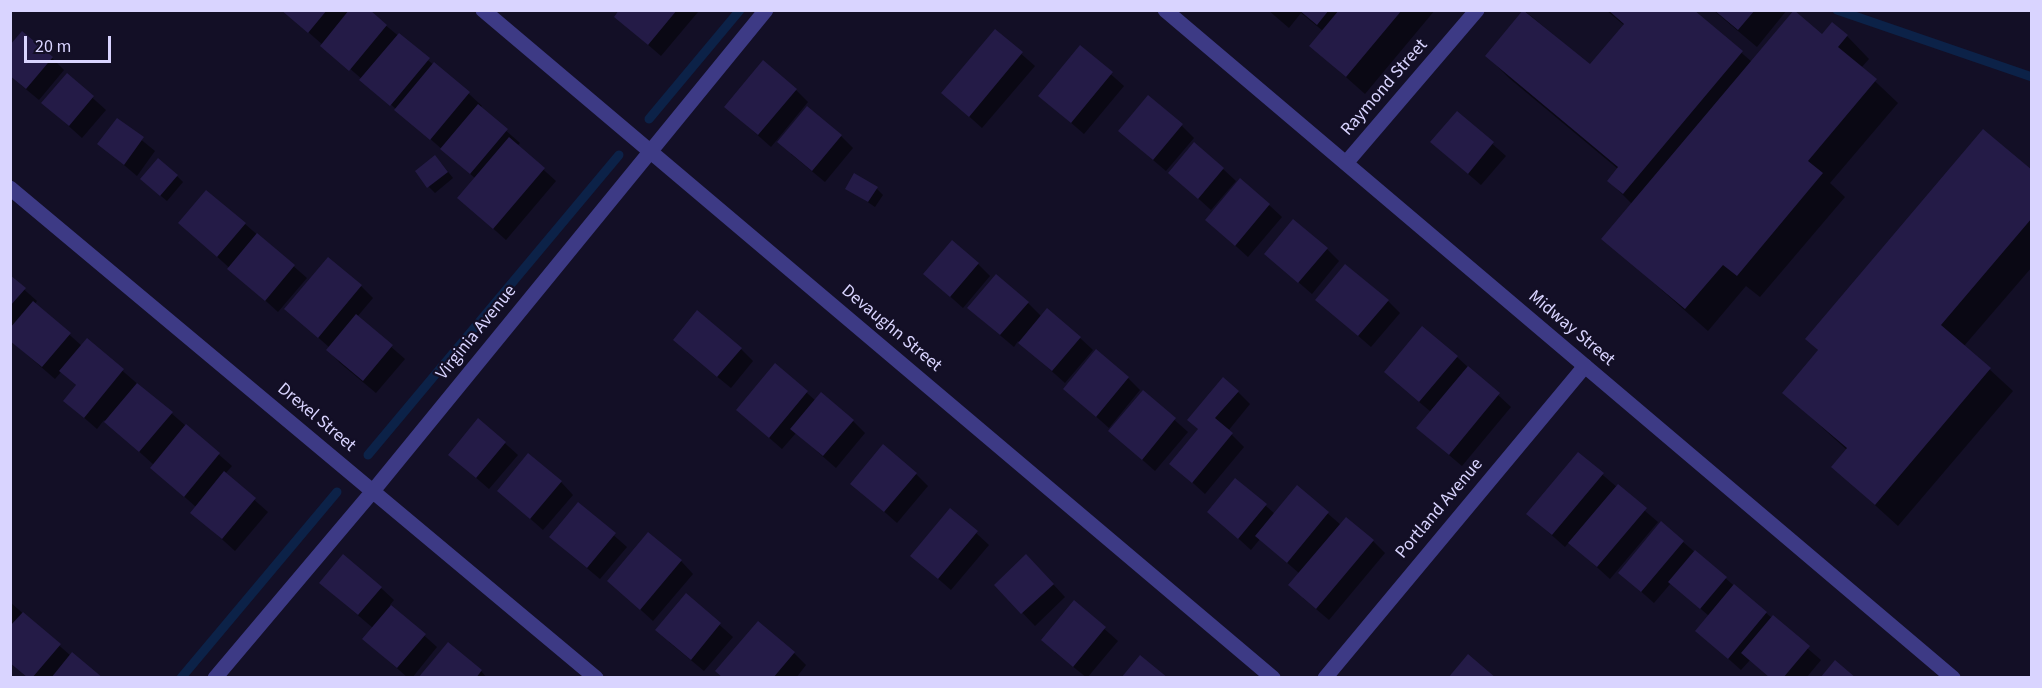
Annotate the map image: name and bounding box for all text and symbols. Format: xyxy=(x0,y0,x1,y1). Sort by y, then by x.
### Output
scale bar xyxy=(27,24,114,62)
text: 20 m xyxy=(35,34,71,59)
street label: Raymond Street xyxy=(1337,35,1433,141)
street label: Virginia Avenue xyxy=(432,281,522,385)
street label: Devaughn Street xyxy=(836,281,946,377)
street label: Midway Street xyxy=(1523,287,1619,371)
street label: Drexel Street xyxy=(272,379,360,457)
street label: Portland Avenue xyxy=(1392,454,1488,564)

